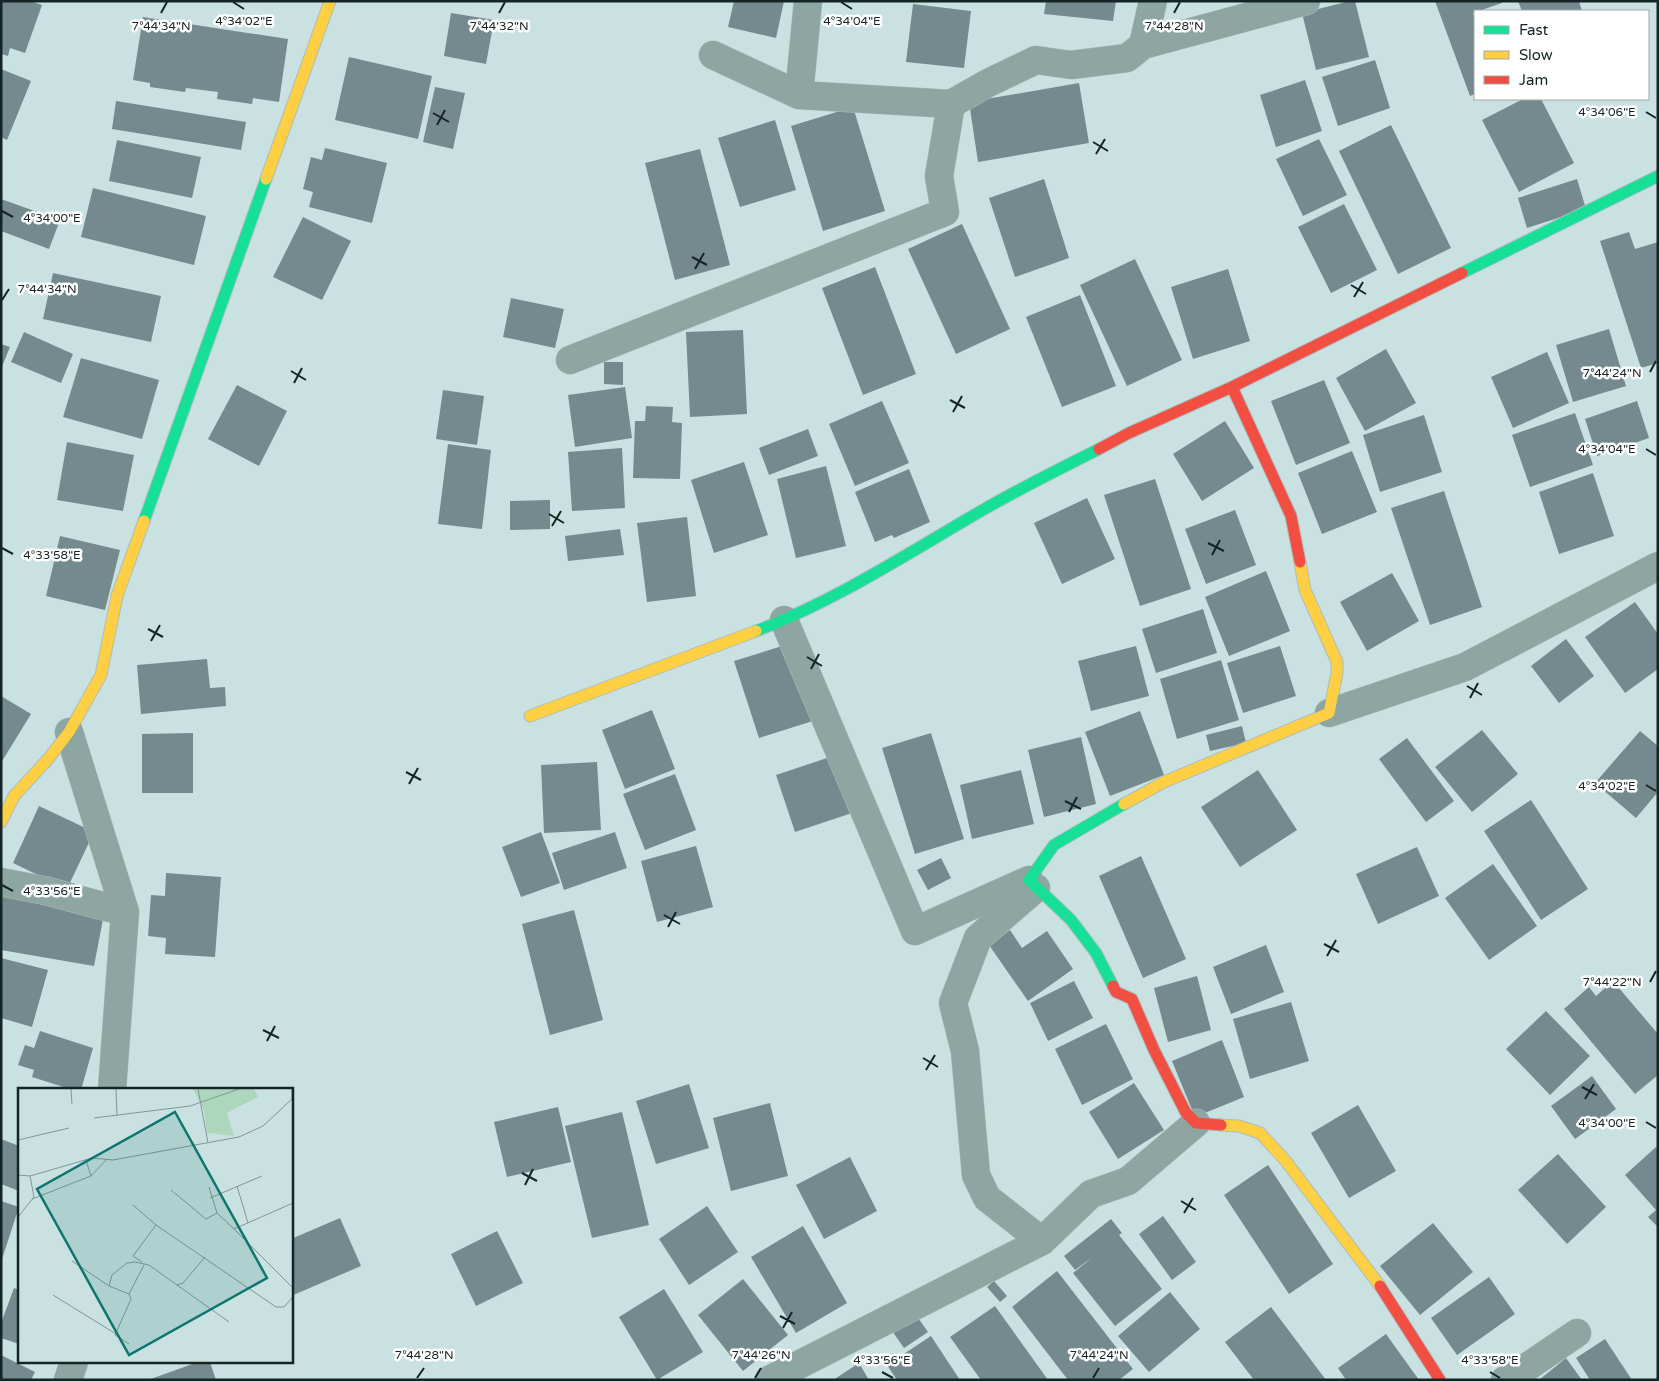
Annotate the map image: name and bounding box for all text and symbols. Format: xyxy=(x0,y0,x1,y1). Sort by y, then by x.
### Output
legend xyxy=(1474,10,1649,100)
text: 4°34'02"E xyxy=(215,14,273,28)
text: 4°34'04"E xyxy=(823,14,881,28)
text: 7°44'34"N xyxy=(131,19,191,33)
text: 7°44'32"N xyxy=(469,19,529,33)
text: 7°44'28"N xyxy=(1144,19,1204,33)
text: Fast xyxy=(1519,21,1549,39)
text: Slow xyxy=(1519,46,1553,64)
text: Jam xyxy=(1519,71,1548,89)
text: 4°34'06"E xyxy=(1578,105,1636,119)
text: 4°34'00"E xyxy=(23,211,81,225)
text: 7°44'34"N xyxy=(17,282,77,296)
text: 7°44'24"N xyxy=(1582,366,1642,380)
text: 4°34'04"E xyxy=(1578,442,1636,456)
text: 4°33'58"E xyxy=(23,548,81,562)
text: 4°34'02"E xyxy=(1578,779,1636,793)
text: 4°33'56"E xyxy=(23,884,81,898)
text: 7°44'22"N xyxy=(1582,975,1642,989)
inset map xyxy=(18,1088,292,1364)
text: 4°34'00"E xyxy=(1578,1116,1636,1130)
text: 7°44'28"N xyxy=(394,1348,454,1362)
text: 7°44'26"N xyxy=(731,1348,791,1362)
text: 7°44'24"N xyxy=(1069,1348,1129,1362)
text: 4°33'56"E xyxy=(853,1353,911,1367)
text: 4°33'58"E xyxy=(1461,1353,1519,1367)

